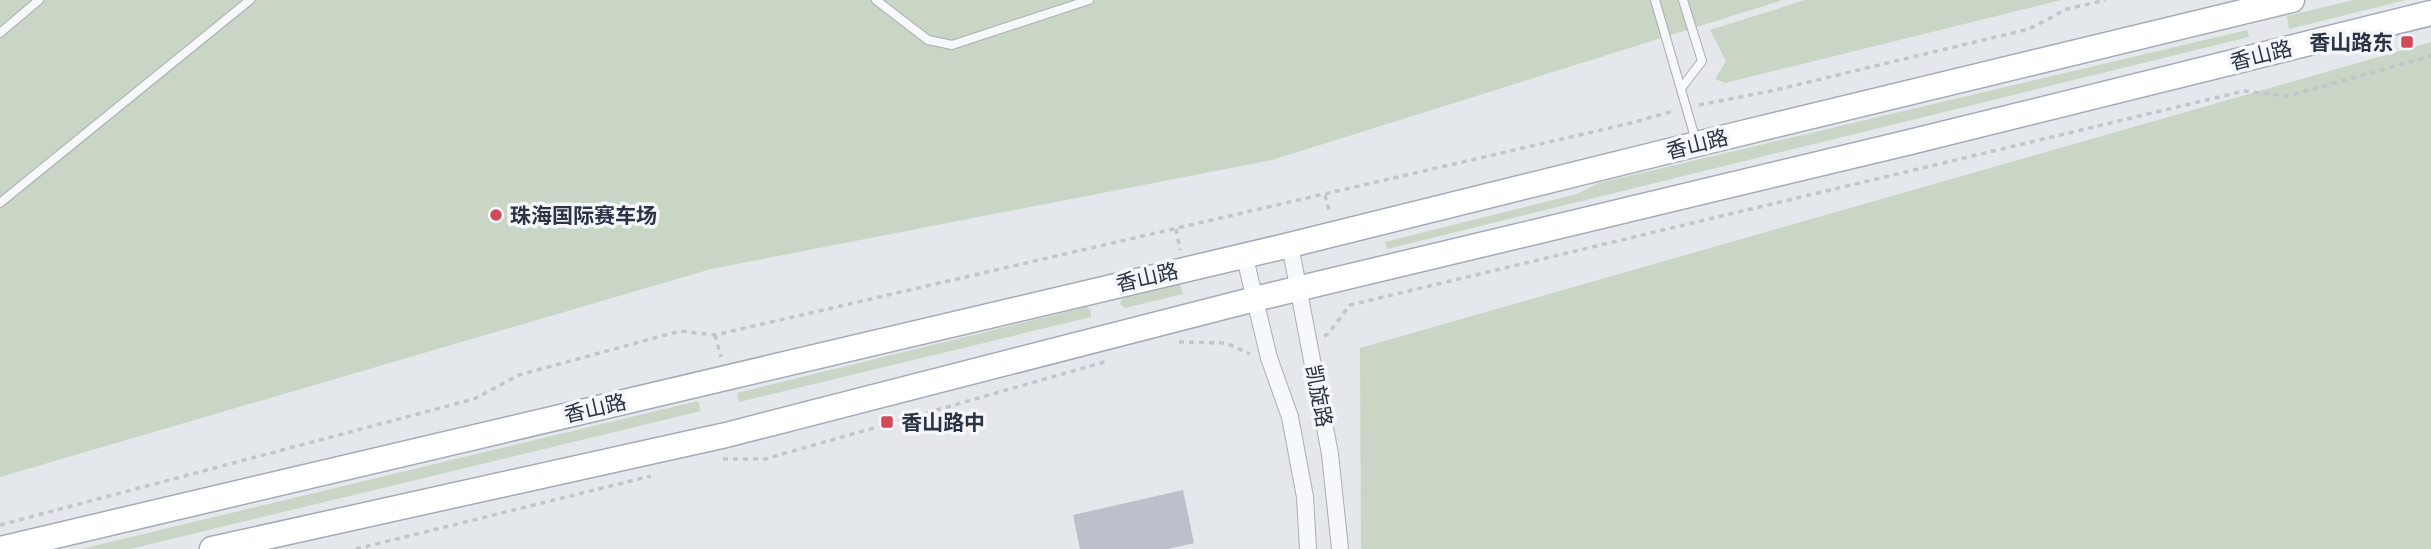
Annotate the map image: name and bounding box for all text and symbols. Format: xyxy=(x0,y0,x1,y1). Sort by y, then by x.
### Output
place label: 香山路东 xyxy=(2309,28,2393,57)
street label: 香山路 xyxy=(2227,33,2295,77)
marker: 香山路东 xyxy=(2399,34,2415,50)
street label: 香山路 xyxy=(1663,122,1731,166)
place label: 珠海国际赛车场 xyxy=(510,201,657,230)
marker: 珠海国际赛车场 xyxy=(488,207,504,223)
street label: 香山路 xyxy=(1113,256,1181,298)
street label: 凯旋路 xyxy=(1299,362,1339,430)
street label: 香山路 xyxy=(561,387,629,429)
place label: 香山路中 xyxy=(901,408,985,437)
marker: 香山路中 xyxy=(879,414,895,430)

